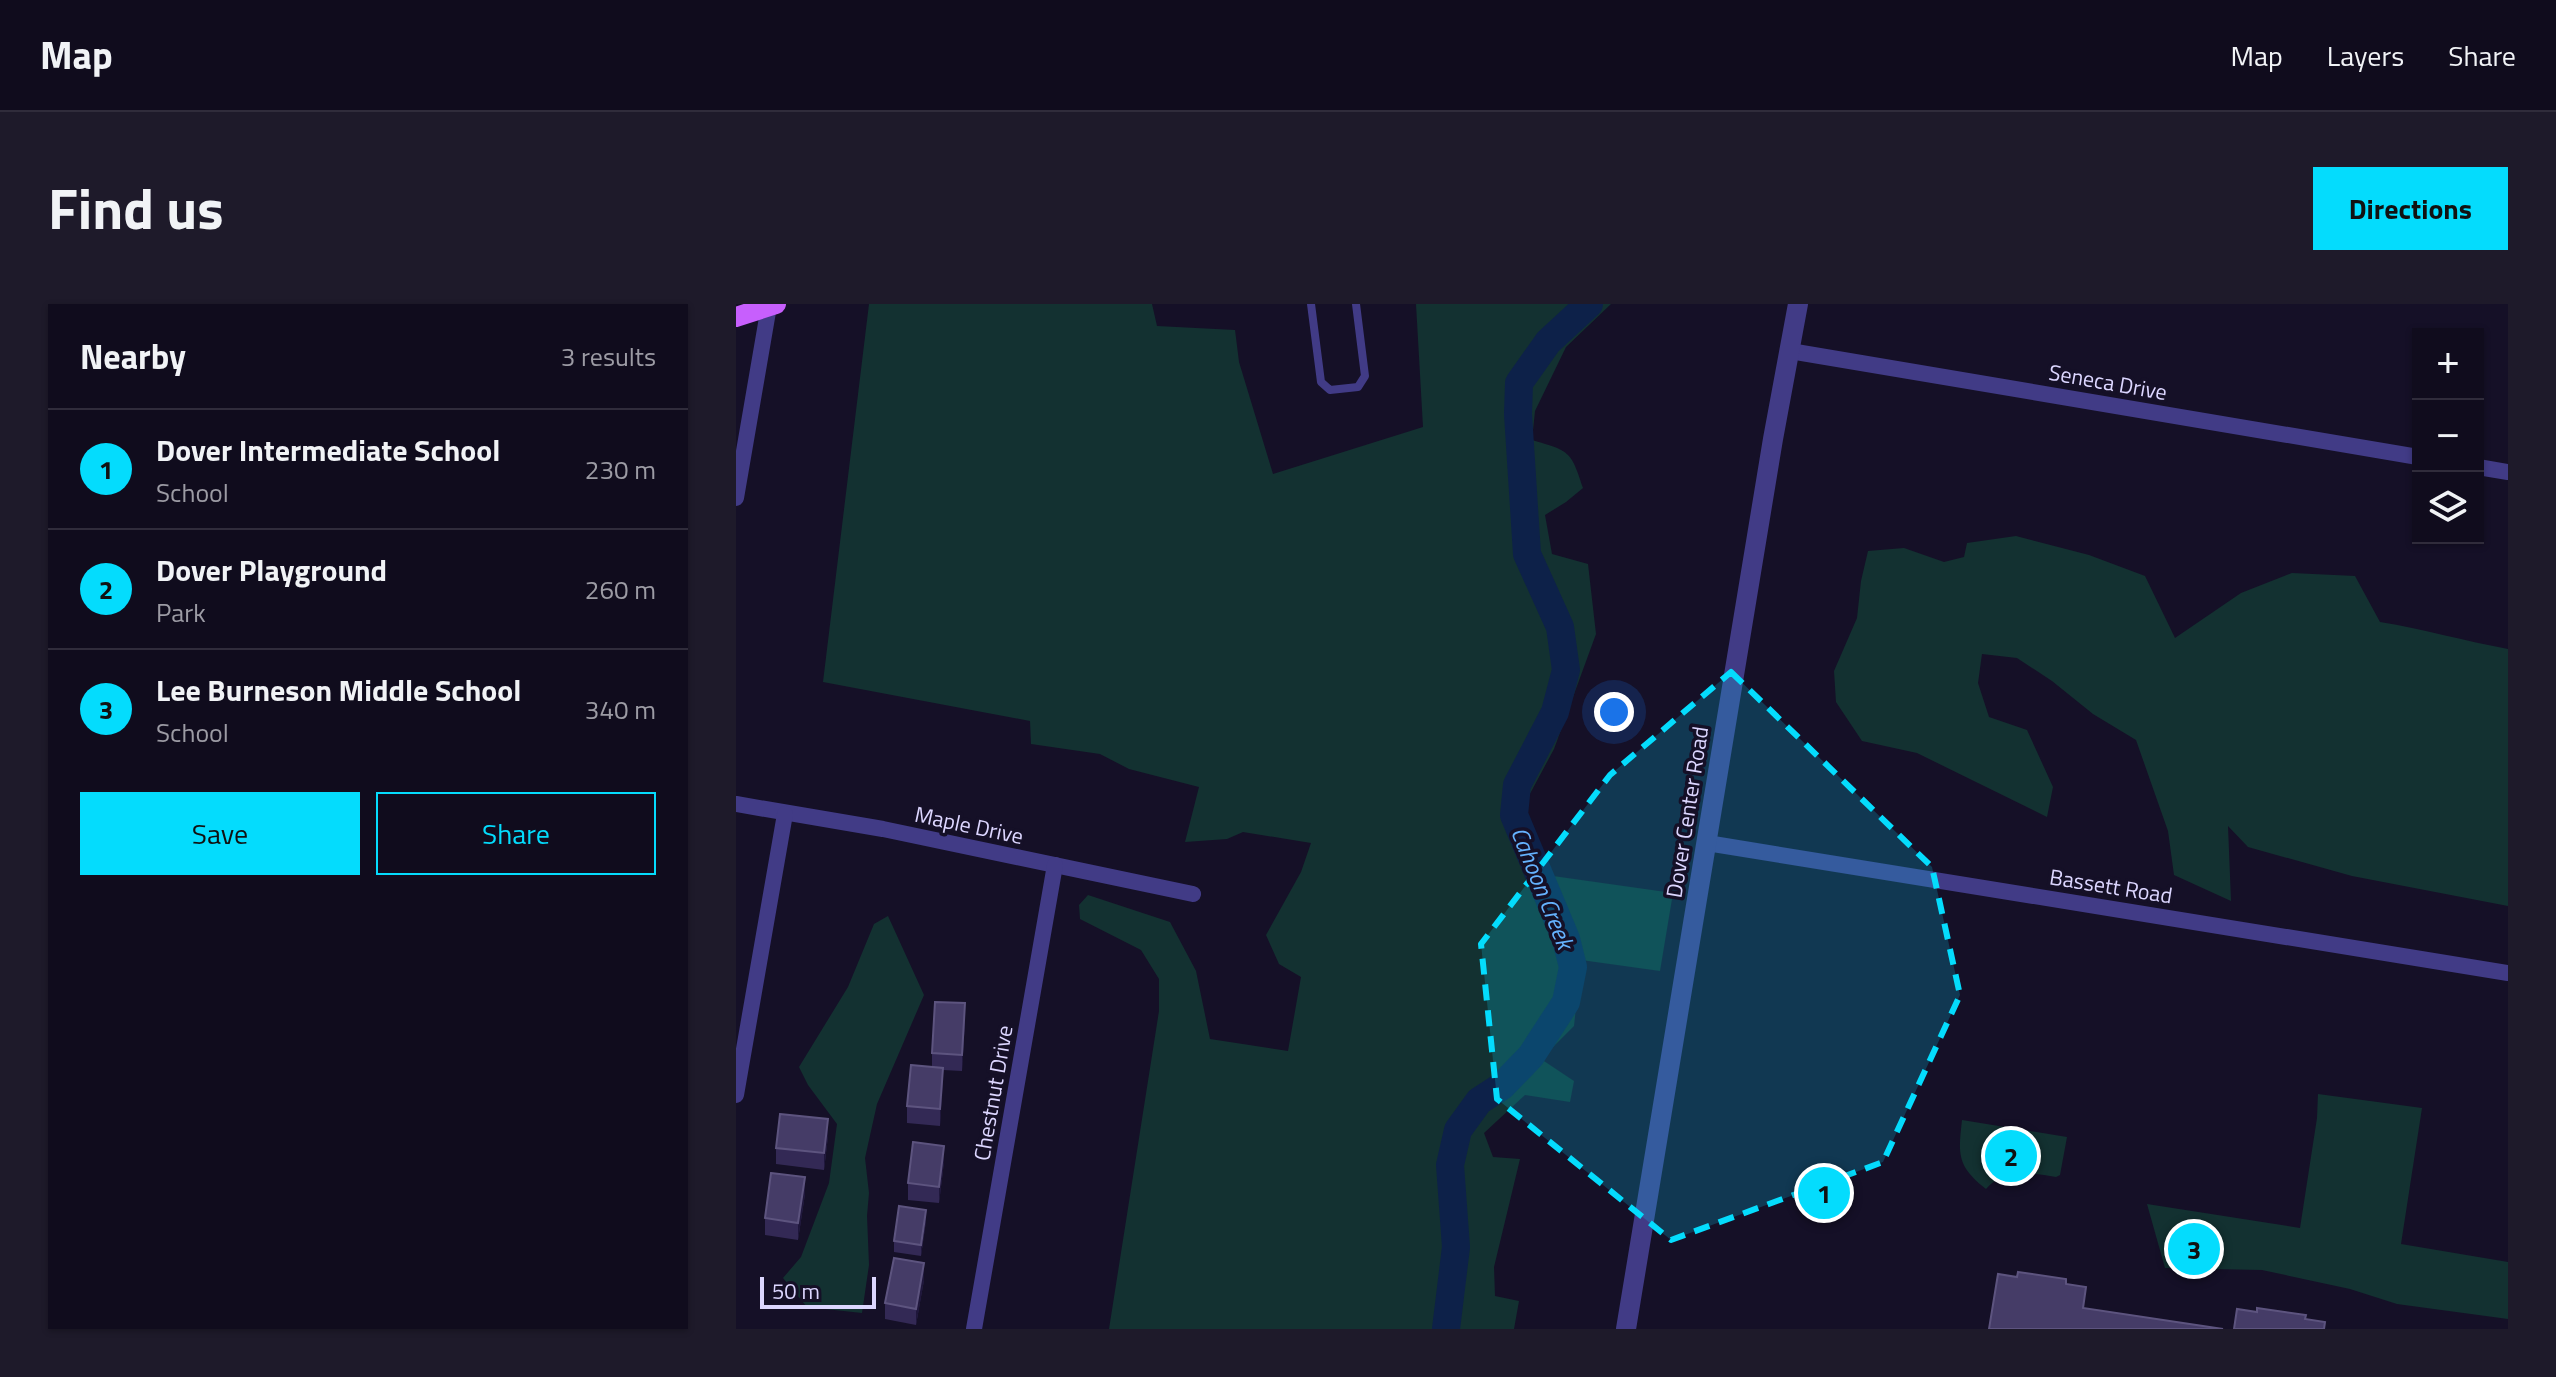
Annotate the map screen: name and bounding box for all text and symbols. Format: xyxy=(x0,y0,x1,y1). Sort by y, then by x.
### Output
text: Map xyxy=(40,26,113,84)
text: Map xyxy=(2230,34,2283,77)
text: Layers xyxy=(2327,34,2404,77)
text: Share xyxy=(2448,34,2516,77)
text: Find us xyxy=(48,166,224,251)
button: Directions xyxy=(2313,167,2508,250)
map controls xyxy=(2412,328,2484,544)
button: + xyxy=(2412,328,2484,400)
text: Nearby xyxy=(80,330,186,382)
text: 3 results xyxy=(561,337,656,376)
street label: Seneca Drive xyxy=(2046,355,2170,409)
button: − xyxy=(2412,400,2484,472)
text: Dover Intermediate School xyxy=(156,427,500,473)
text: 1 xyxy=(99,450,113,489)
text: 230 m xyxy=(585,450,656,489)
button: layers xyxy=(2412,472,2484,544)
text: School xyxy=(156,473,229,512)
text: Dover Playground xyxy=(156,547,387,593)
text: 2 xyxy=(99,570,113,609)
text: 260 m xyxy=(585,570,656,609)
text: Park xyxy=(156,593,206,632)
text: Lee Burneson Middle School xyxy=(156,667,521,713)
text: 3 xyxy=(99,690,113,729)
text: 340 m xyxy=(585,690,656,729)
your location xyxy=(1594,692,1634,732)
text: School xyxy=(156,713,229,752)
street label: Dover Center Road xyxy=(1657,724,1717,900)
button: Save xyxy=(80,792,360,875)
button: Share xyxy=(376,792,656,875)
street label: Maple Drive xyxy=(912,797,1026,853)
water label: Cahoon Creek xyxy=(1502,821,1585,957)
street label: Bassett Road xyxy=(2047,860,2175,912)
street label: Chestnut Drive xyxy=(964,1023,1022,1163)
pin: 2 xyxy=(1985,1126,2037,1186)
pin: 1 xyxy=(1798,1163,1850,1223)
pin: 3 xyxy=(2168,1219,2220,1279)
scale bar xyxy=(760,1273,876,1309)
text: 50 m xyxy=(772,1274,820,1308)

